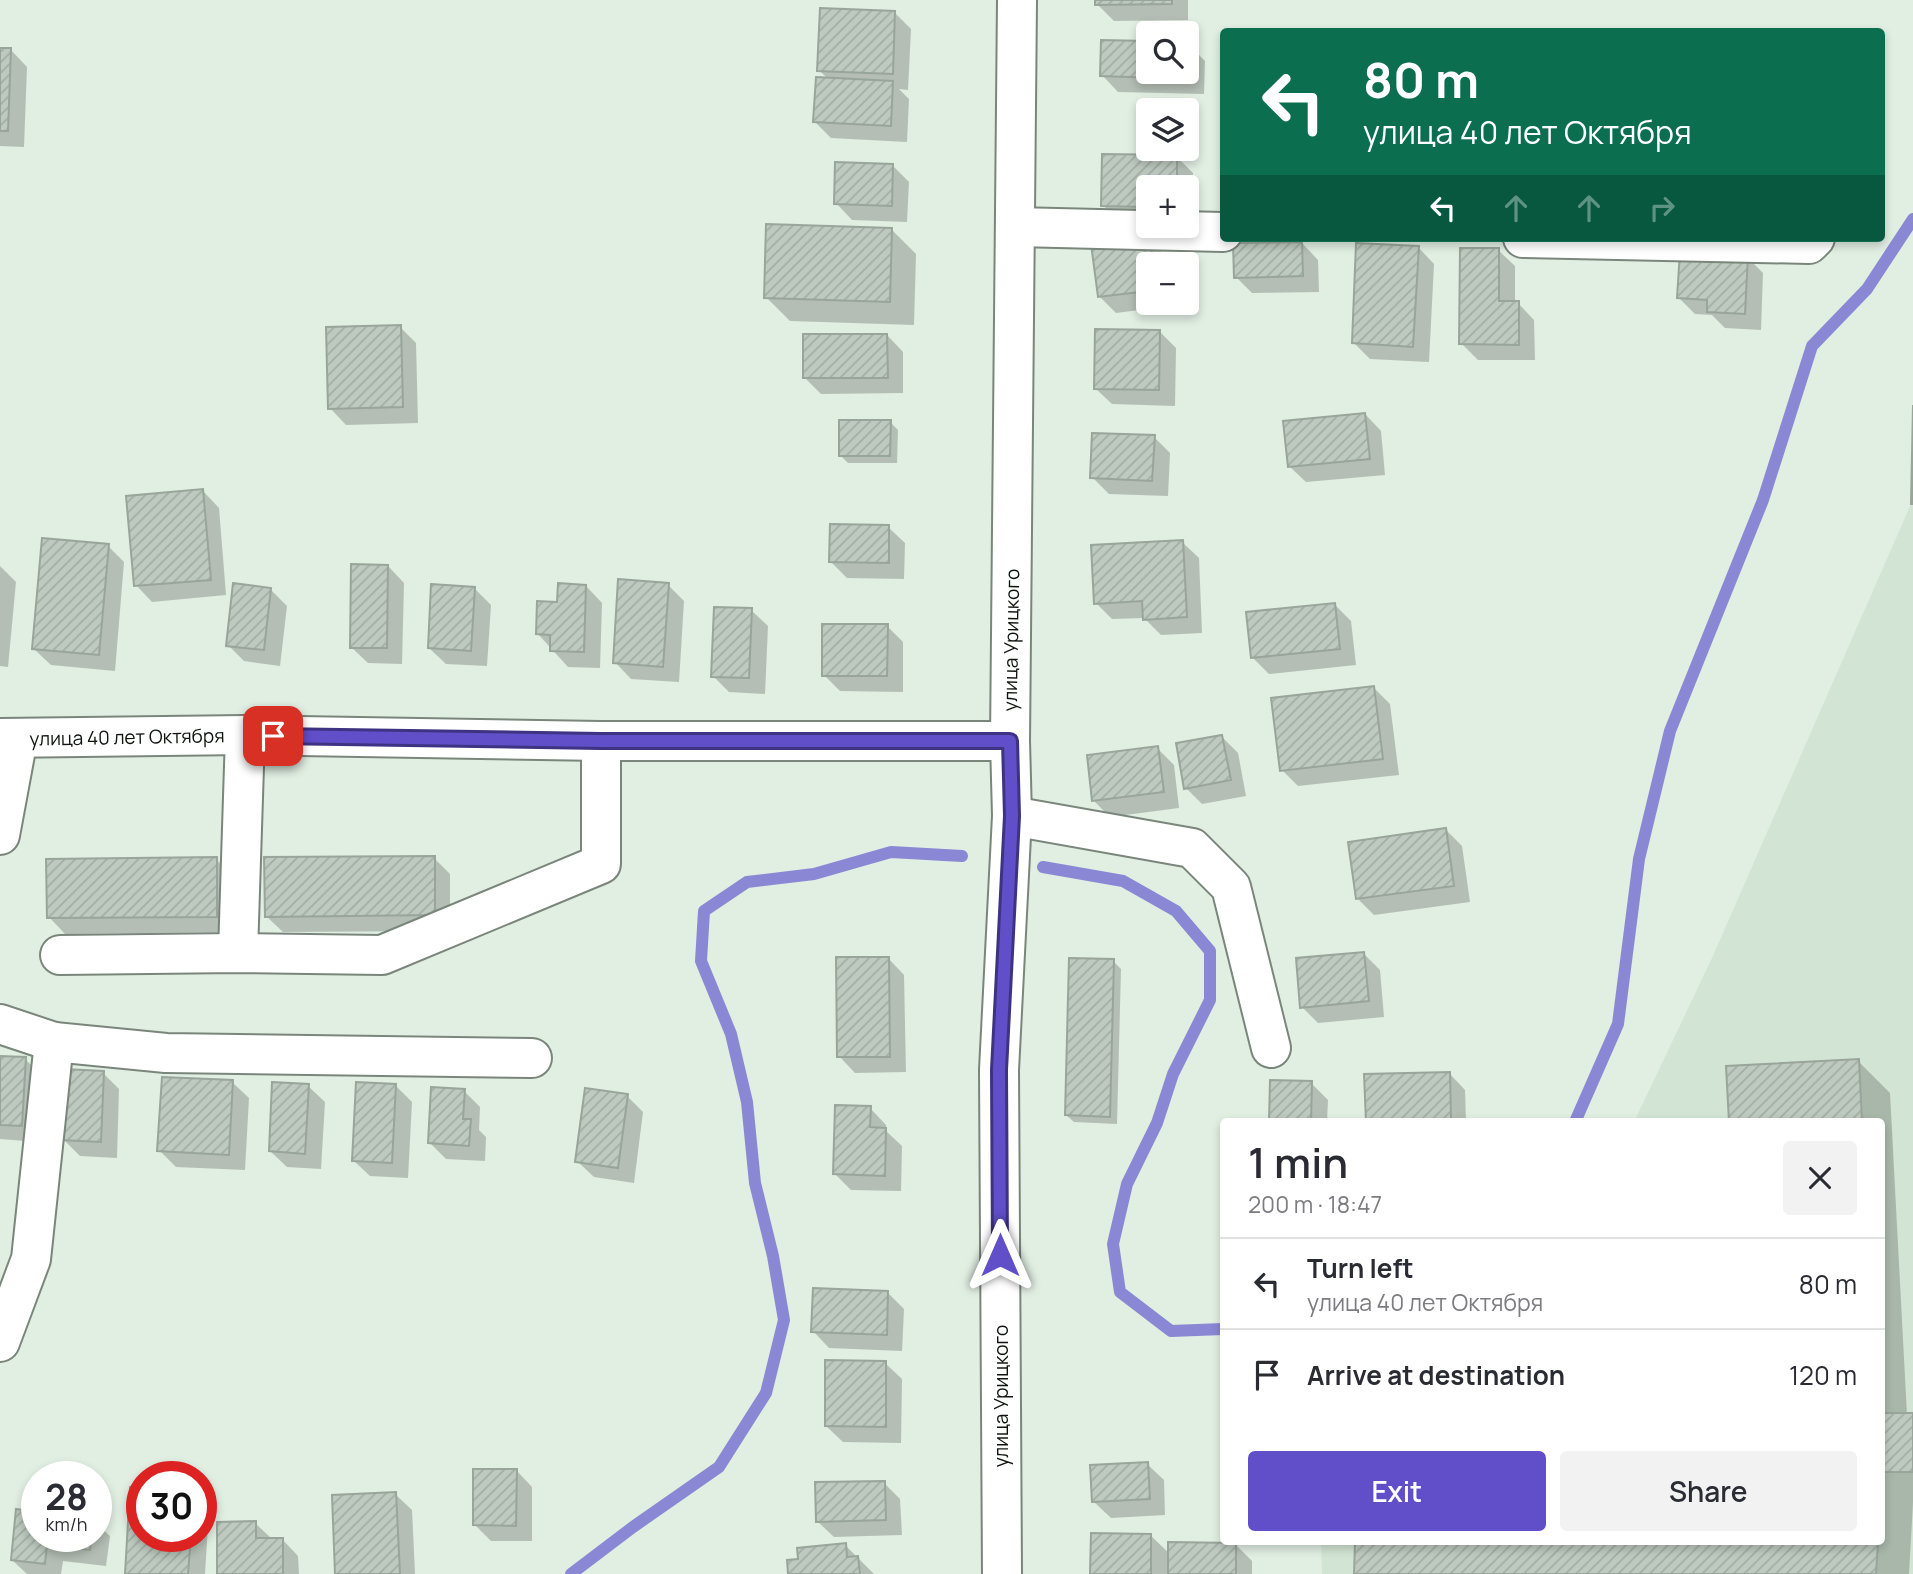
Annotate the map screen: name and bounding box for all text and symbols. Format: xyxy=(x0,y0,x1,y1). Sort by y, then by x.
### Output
map controls xyxy=(1136,21,1199,315)
button: search xyxy=(1136,21,1199,84)
text: 80 m xyxy=(1363,46,1479,113)
icon: left xyxy=(1248,56,1339,147)
button: layers xyxy=(1136,98,1199,161)
text: улица 40 лет Октября xyxy=(1363,110,1692,154)
button: + xyxy=(1136,175,1199,238)
icon: left xyxy=(1424,189,1462,227)
icon: ahead xyxy=(1497,189,1535,227)
icon: ahead xyxy=(1570,189,1608,227)
icon: right xyxy=(1643,189,1681,227)
button: − xyxy=(1136,252,1199,315)
street label: улица Урицкого xyxy=(997,568,1025,712)
pin xyxy=(243,706,303,766)
icon: arrive xyxy=(254,717,292,755)
street label: улица 40 лет Октября xyxy=(29,722,225,752)
text: 1 min xyxy=(1248,1133,1348,1191)
button: close xyxy=(1783,1141,1857,1215)
text: 200 m · 18:47 xyxy=(1248,1188,1382,1220)
position arrow xyxy=(963,1218,1037,1292)
text: Turn left xyxy=(1307,1250,1414,1286)
icon: left xyxy=(1248,1265,1286,1303)
text: 80 m xyxy=(1799,1266,1857,1302)
text: улица 40 лет Октября xyxy=(1307,1286,1543,1318)
street label: улица Урицкого xyxy=(988,1325,1014,1467)
icon: arrive xyxy=(1248,1356,1286,1394)
text: Arrive at destination xyxy=(1307,1357,1565,1393)
text: 120 m xyxy=(1789,1357,1857,1393)
button: Exit xyxy=(1248,1451,1546,1531)
button: Share xyxy=(1560,1451,1857,1531)
speed limit sign: 30 xyxy=(126,1461,217,1552)
text: 28 xyxy=(45,1473,88,1521)
text: km/h xyxy=(46,1512,87,1536)

